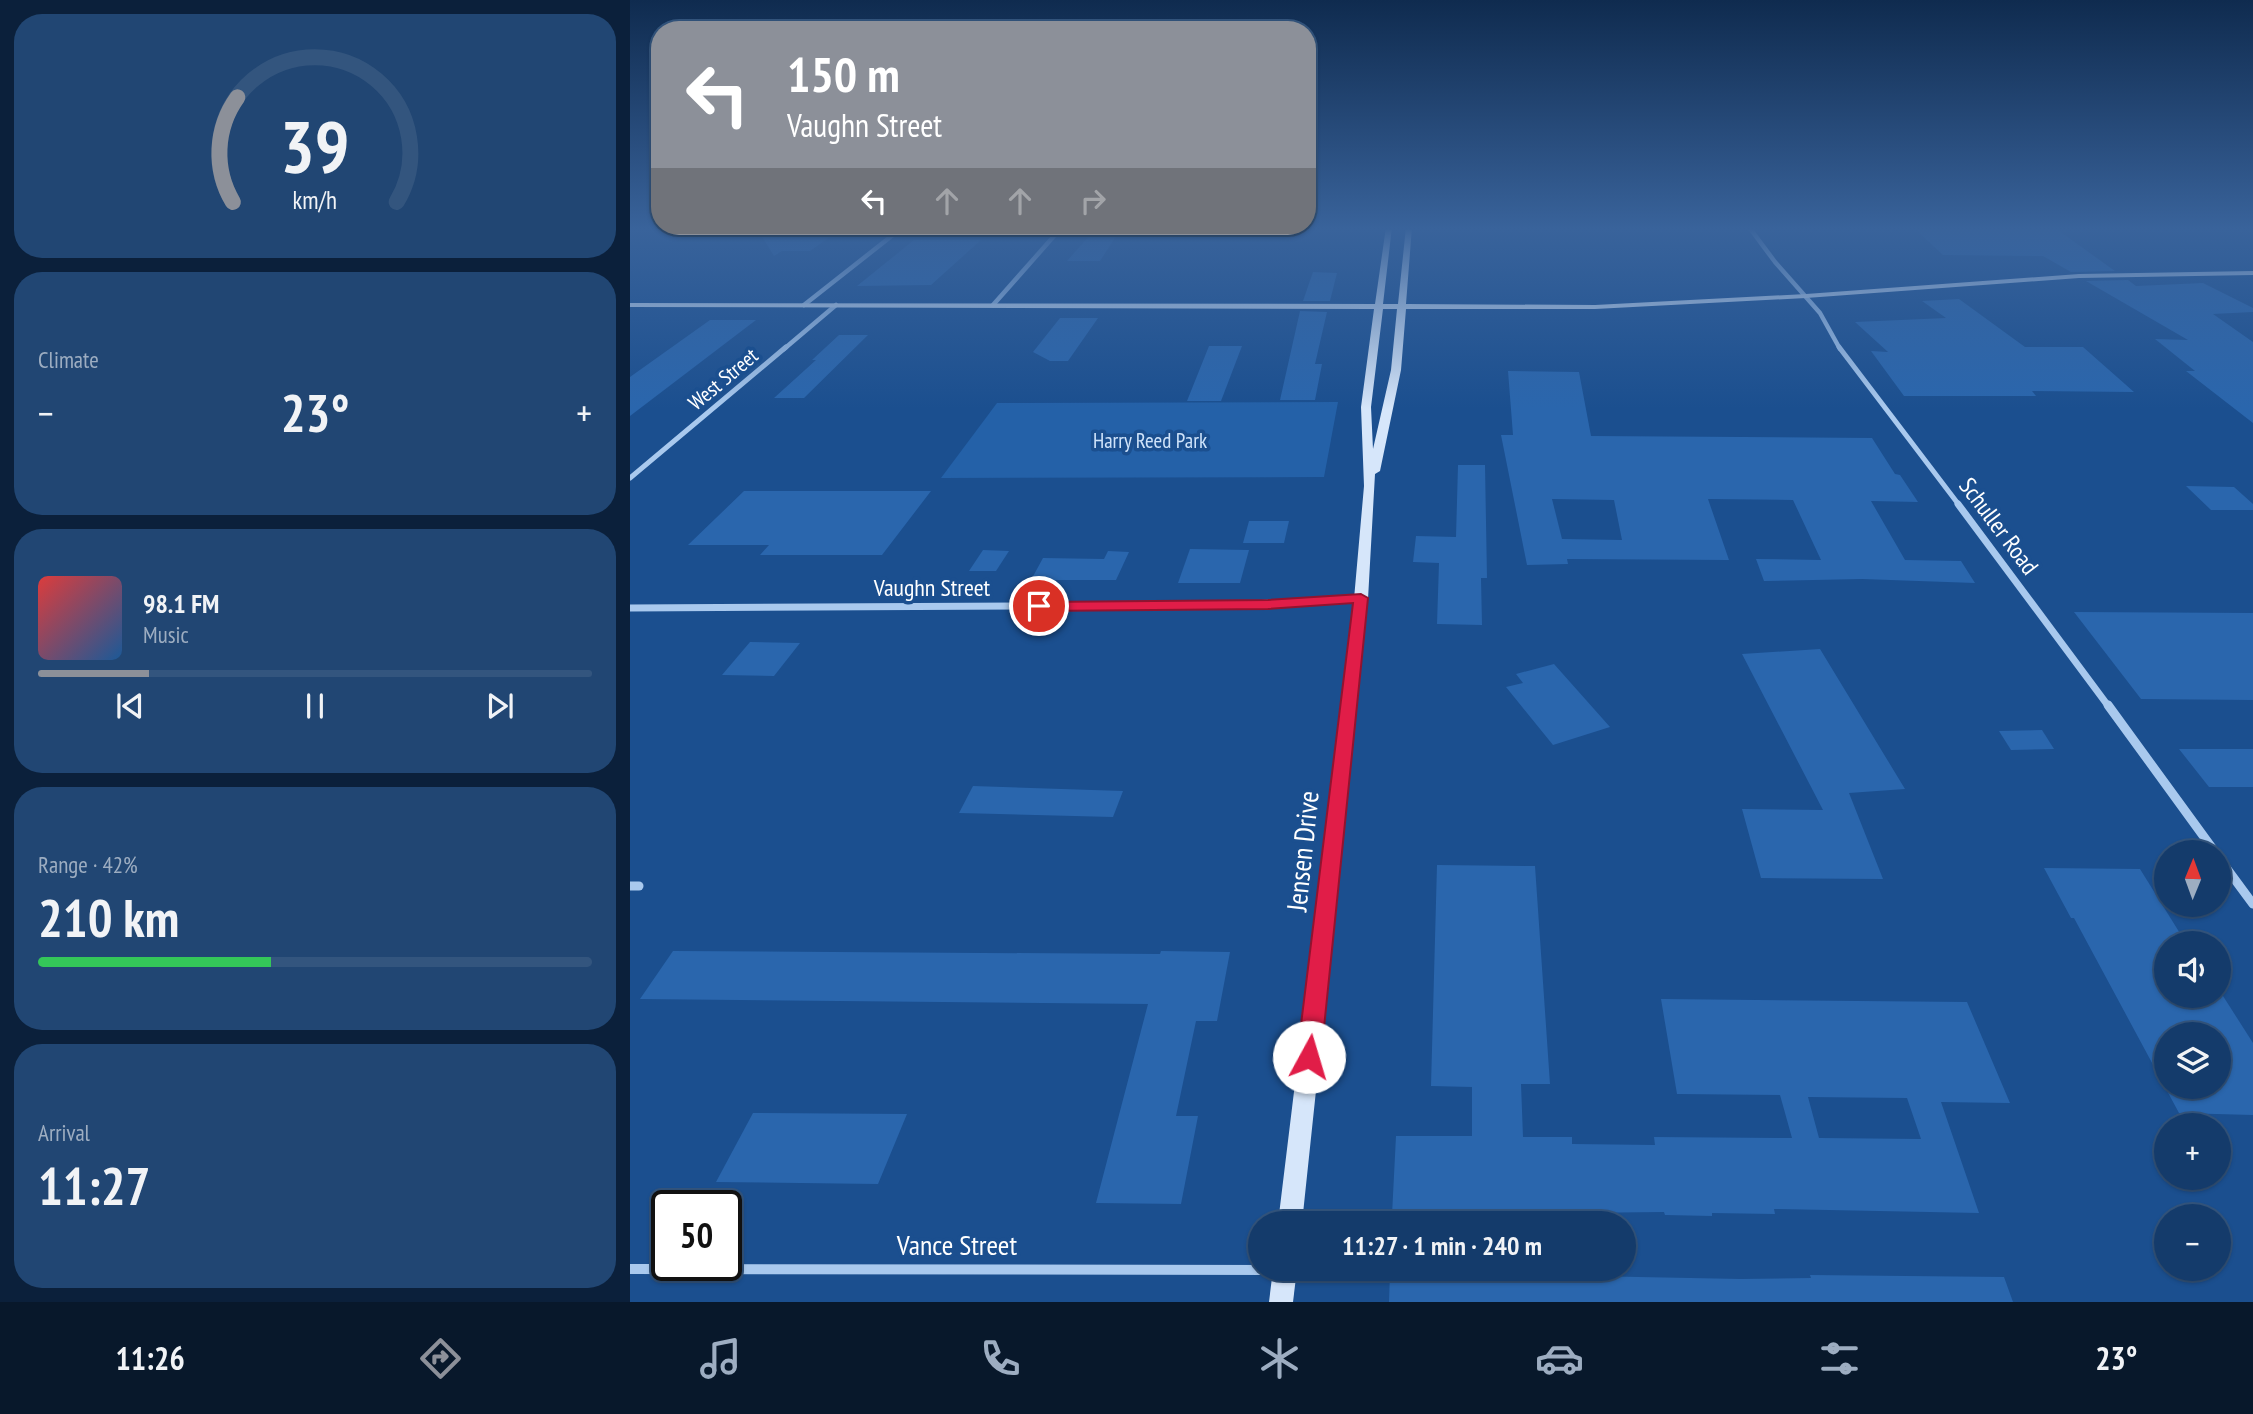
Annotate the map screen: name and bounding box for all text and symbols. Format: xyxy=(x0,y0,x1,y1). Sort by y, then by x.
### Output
text: 150 m xyxy=(787,42,900,106)
icon: left xyxy=(672,49,763,140)
text: 39 xyxy=(280,98,350,192)
text: Vaughn Street xyxy=(787,104,942,146)
icon: left xyxy=(855,182,893,220)
icon: ahead xyxy=(928,182,966,220)
icon: ahead xyxy=(1001,182,1039,220)
icon: right xyxy=(1074,182,1112,220)
text: km/h xyxy=(293,184,337,216)
street label: West Street xyxy=(683,342,764,416)
text: Climate xyxy=(38,345,99,374)
text: 23° xyxy=(281,379,349,446)
text: − xyxy=(38,388,54,437)
text: + xyxy=(576,388,592,437)
park label: Harry Reed Park xyxy=(1093,427,1207,454)
street label: Schuller Road xyxy=(1952,471,2046,581)
street label: Vaughn Street xyxy=(873,572,991,603)
pin xyxy=(1009,576,1069,636)
text: 98.1 FM xyxy=(143,587,219,620)
icon: arrive xyxy=(1020,587,1058,625)
text: Music xyxy=(143,620,189,649)
icon: previous xyxy=(111,687,149,725)
icon: pause xyxy=(296,687,334,725)
icon: next xyxy=(481,687,519,725)
street label: Jensen Drive xyxy=(1277,789,1327,914)
north arrow xyxy=(2154,840,2231,917)
map controls xyxy=(2154,840,2231,1281)
text: Range · 42% xyxy=(38,850,138,879)
text: 210 km xyxy=(38,884,179,951)
button: sound xyxy=(2154,931,2231,1008)
position arrow xyxy=(1272,1020,1346,1094)
button: layers xyxy=(2154,1022,2231,1099)
button: + xyxy=(2154,1113,2231,1190)
text: Arrival xyxy=(38,1118,90,1147)
text: 11:27 xyxy=(38,1152,150,1219)
speed limit sign: 50 xyxy=(651,1190,742,1281)
button: − xyxy=(2154,1204,2231,1281)
street label: Vance Street xyxy=(896,1226,1017,1263)
text: 11:27 · 1 min · 240 m xyxy=(1342,1229,1542,1262)
icon: directions xyxy=(416,1334,465,1383)
icon: music xyxy=(696,1334,745,1383)
icon: phone xyxy=(976,1334,1025,1383)
icon: climate xyxy=(1255,1334,1304,1383)
icon: car xyxy=(1535,1334,1584,1383)
icon: filters xyxy=(1815,1334,1864,1383)
text: 11:26 xyxy=(115,1337,185,1379)
text: 23° xyxy=(2095,1337,2138,1379)

